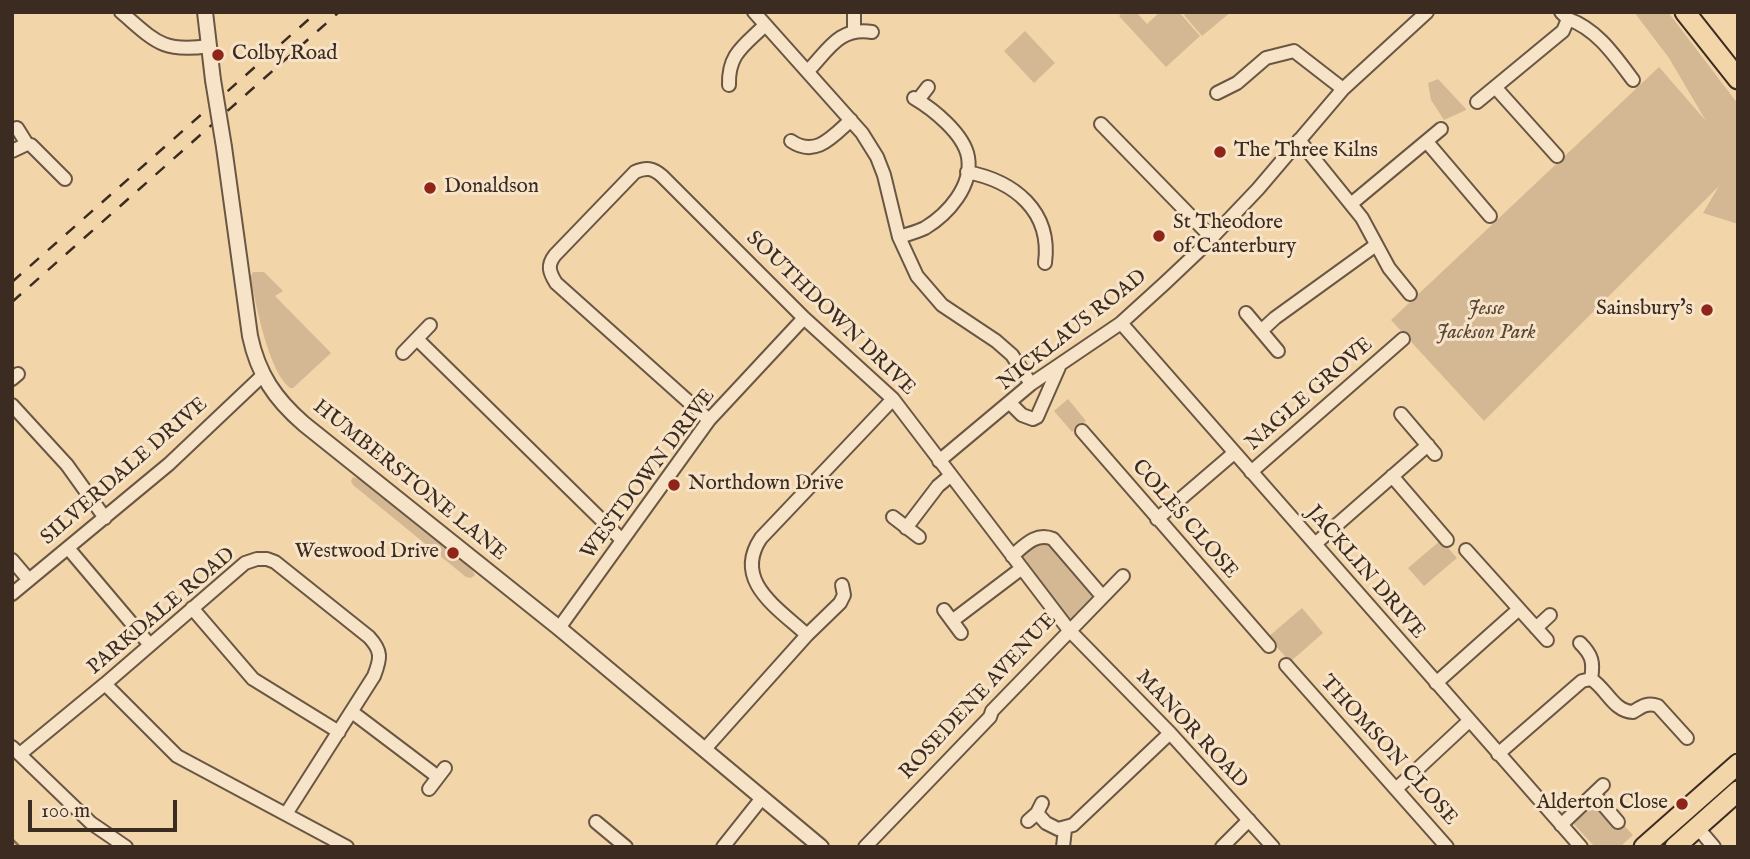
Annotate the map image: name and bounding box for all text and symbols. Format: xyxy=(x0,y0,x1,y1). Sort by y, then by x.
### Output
place label: Colby Road xyxy=(232,42,337,68)
marker: Colby Road xyxy=(210,47,226,63)
place label: The Three Kilns xyxy=(1234,139,1378,165)
marker: The Three Kilns xyxy=(1212,144,1228,160)
place label: Donaldson xyxy=(444,175,539,201)
marker: Donaldson xyxy=(422,180,438,196)
place label: St Theodore of Canterbury xyxy=(1173,211,1296,261)
street label: SOUTHDOWN DRIVE xyxy=(740,226,920,402)
marker: St Theodore of Canterbury xyxy=(1151,228,1167,244)
street label: NICKLAUS ROAD xyxy=(994,265,1152,397)
park label: Jesse Jackson Park xyxy=(1436,297,1536,347)
place label: Sainsbury's xyxy=(1596,297,1693,323)
marker: Sainsbury's xyxy=(1699,302,1715,318)
street label: NAGLE GROVE xyxy=(1241,333,1379,457)
street label: WESTDOWN DRIVE xyxy=(577,385,721,565)
street label: SILVERDALE DRIVE xyxy=(36,393,214,551)
street label: HUMBERSTONE LANE xyxy=(307,395,511,567)
street label: COLES CLOSE xyxy=(1125,455,1243,585)
place label: Northdown Drive xyxy=(688,472,844,498)
marker: Northdown Drive xyxy=(666,477,682,493)
street label: JACKLIN DRIVE xyxy=(1300,501,1430,645)
place label: Westwood Drive xyxy=(295,540,439,566)
street label: PARKDALE ROAD xyxy=(83,543,241,681)
marker: Westwood Drive xyxy=(445,545,461,561)
street label: ROSEDENE AVENUE xyxy=(895,608,1063,786)
street label: MANOR ROAD xyxy=(1130,665,1252,795)
street label: THOMSON CLOSE xyxy=(1314,671,1462,831)
scale bar xyxy=(32,786,180,830)
place label: Alderton Close xyxy=(1536,791,1668,817)
marker: Alderton Close xyxy=(1674,796,1690,812)
text: 100 m xyxy=(41,798,90,825)

